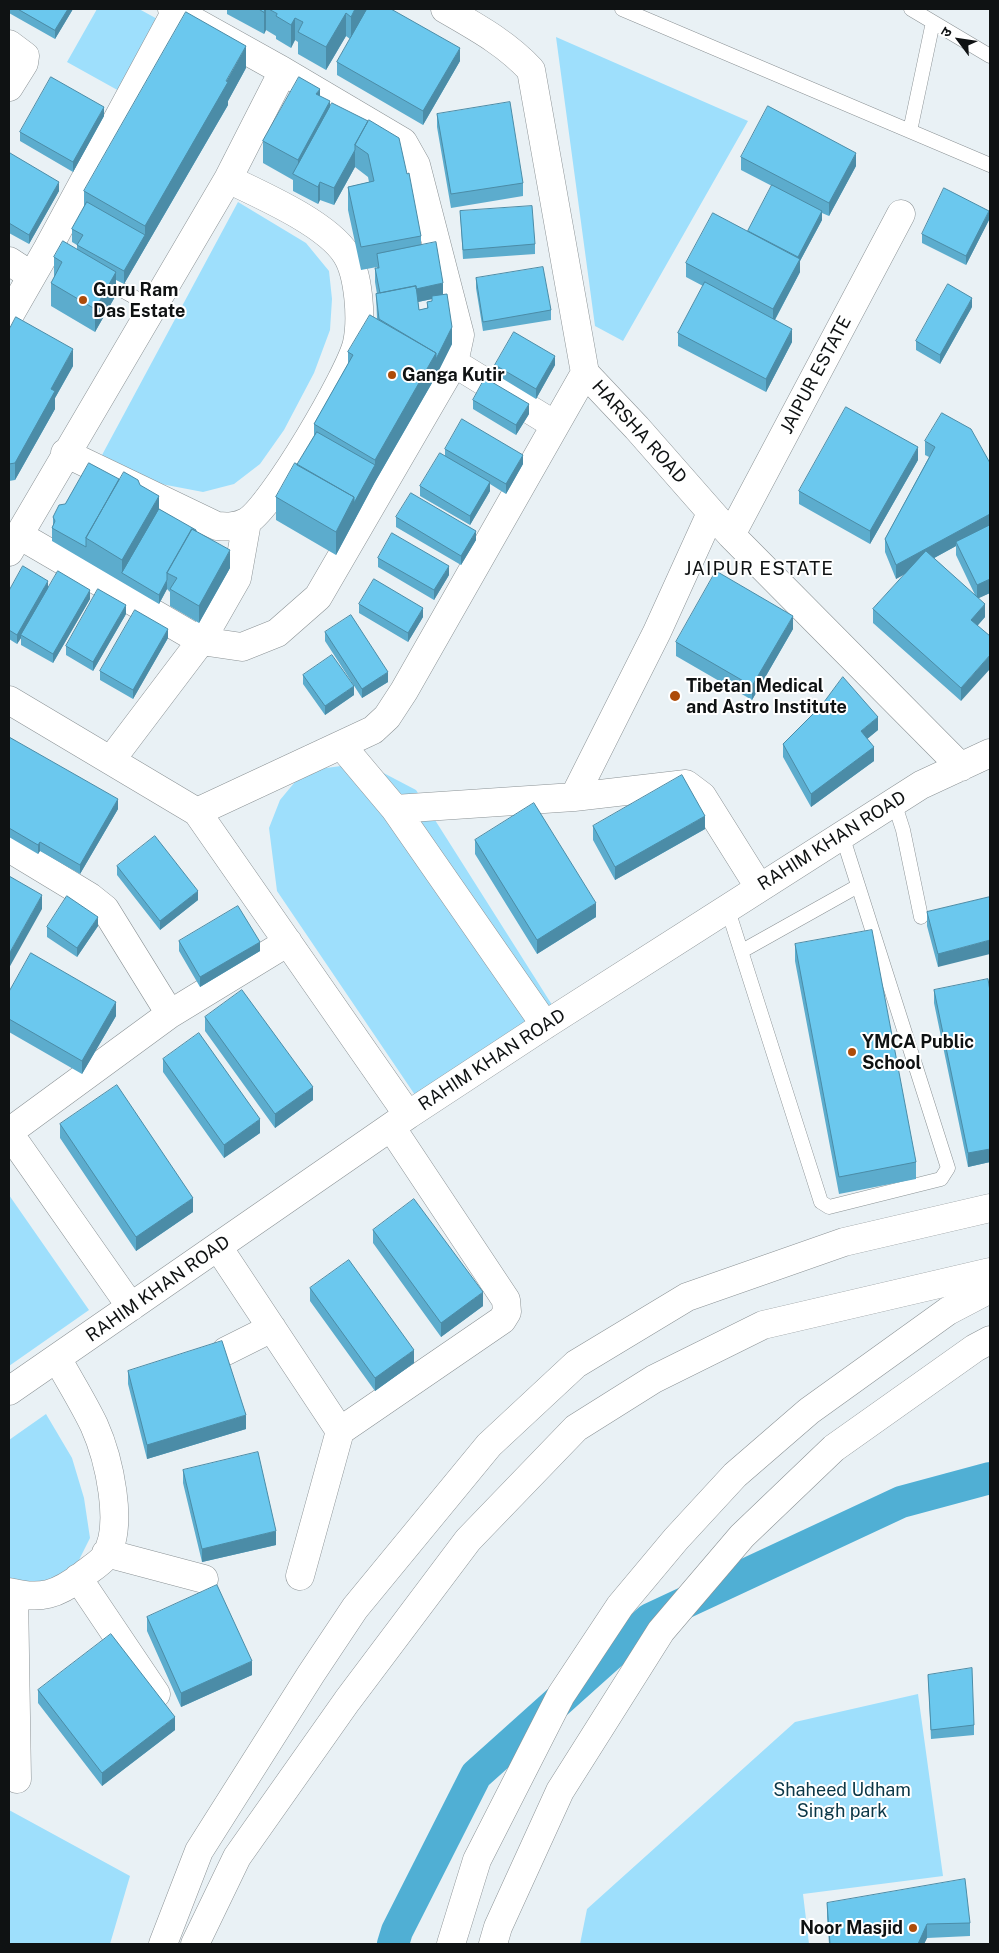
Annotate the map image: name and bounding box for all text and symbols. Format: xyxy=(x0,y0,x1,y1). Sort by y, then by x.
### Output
north arrow xyxy=(934,15,984,65)
text: उ xyxy=(937,25,955,40)
place label: Guru Ram Das Estate xyxy=(93,279,185,322)
marker: Guru Ram Das Estate xyxy=(77,294,89,306)
street label: JAIPUR ESTATE xyxy=(776,313,856,437)
place label: Ganga Kutir xyxy=(402,364,505,386)
marker: Ganga Kutir xyxy=(386,369,398,381)
street label: HARSHA ROAD xyxy=(587,376,691,488)
district label: JAIPUR ESTATE xyxy=(682,558,836,580)
place label: Tibetan Medical and Astro Institute xyxy=(686,675,847,718)
marker: Tibetan Medical and Astro Institute xyxy=(668,689,682,703)
street label: RAHIM KHAN ROAD xyxy=(754,787,910,895)
street label: RAHIM KHAN ROAD xyxy=(414,1004,570,1116)
place label: YMCA Public School xyxy=(862,1031,974,1074)
marker: YMCA Public School xyxy=(846,1046,858,1058)
street label: RAHIM KHAN ROAD xyxy=(82,1231,234,1347)
park label: Shaheed Udham Singh park xyxy=(773,1779,911,1822)
place label: Noor Masjid xyxy=(800,1917,903,1939)
marker: Noor Masjid xyxy=(907,1922,919,1934)

